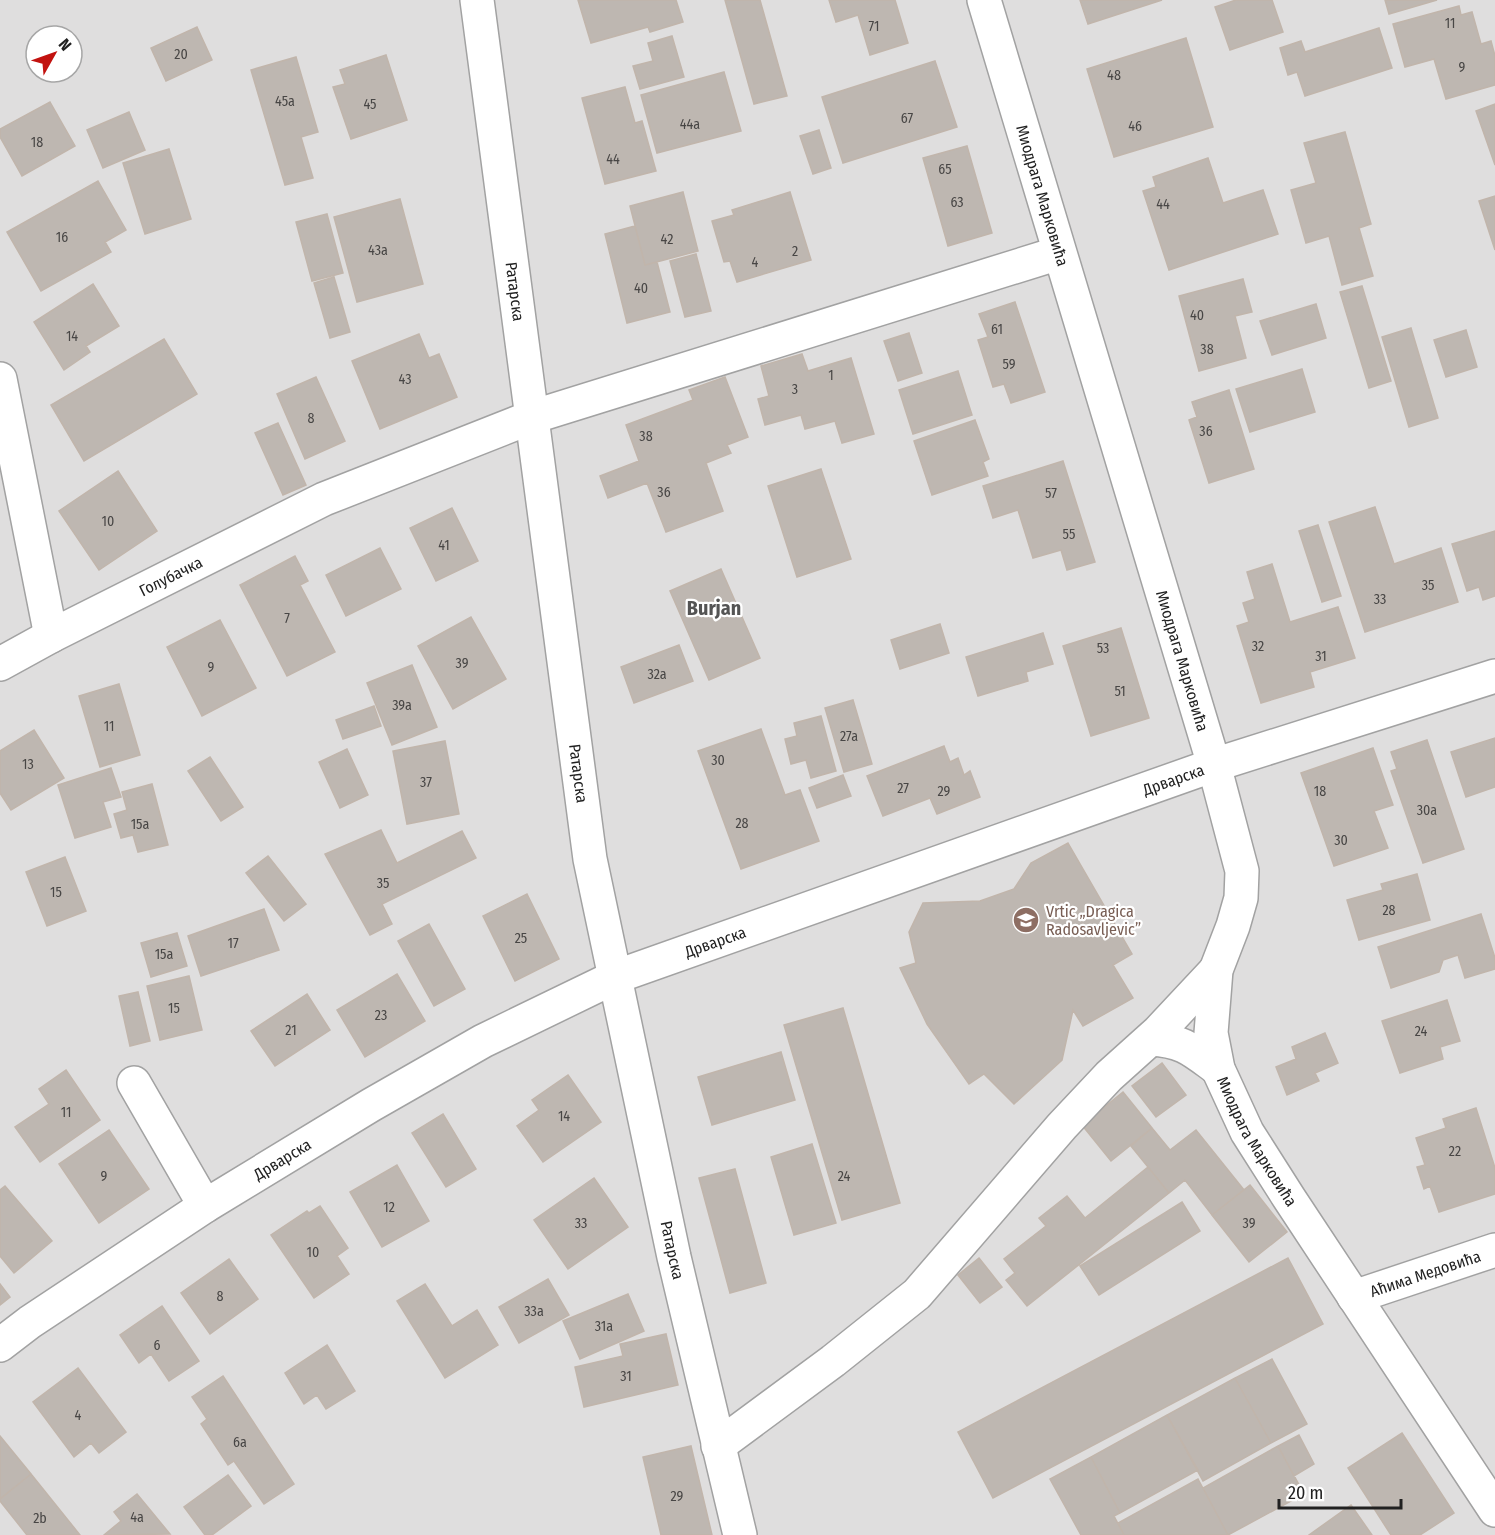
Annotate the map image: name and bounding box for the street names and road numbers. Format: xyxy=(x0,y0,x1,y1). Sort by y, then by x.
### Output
street label: Миодрага Марковића xyxy=(1012,123,1072,268)
street label: Ратарска xyxy=(502,261,528,322)
street label: Голубачка xyxy=(136,553,206,600)
street label: Миодрага Марковића xyxy=(1152,588,1212,734)
street label: Ратарска xyxy=(565,743,592,804)
street label: Дрварска xyxy=(1139,760,1207,800)
street label: Дрварска xyxy=(681,922,749,962)
street label: Миодрага Марковића xyxy=(1213,1074,1301,1210)
street label: Дрварска xyxy=(249,1135,315,1185)
street label: Ратарска xyxy=(657,1219,688,1281)
street label: Аћима Медовића xyxy=(1368,1246,1483,1301)

